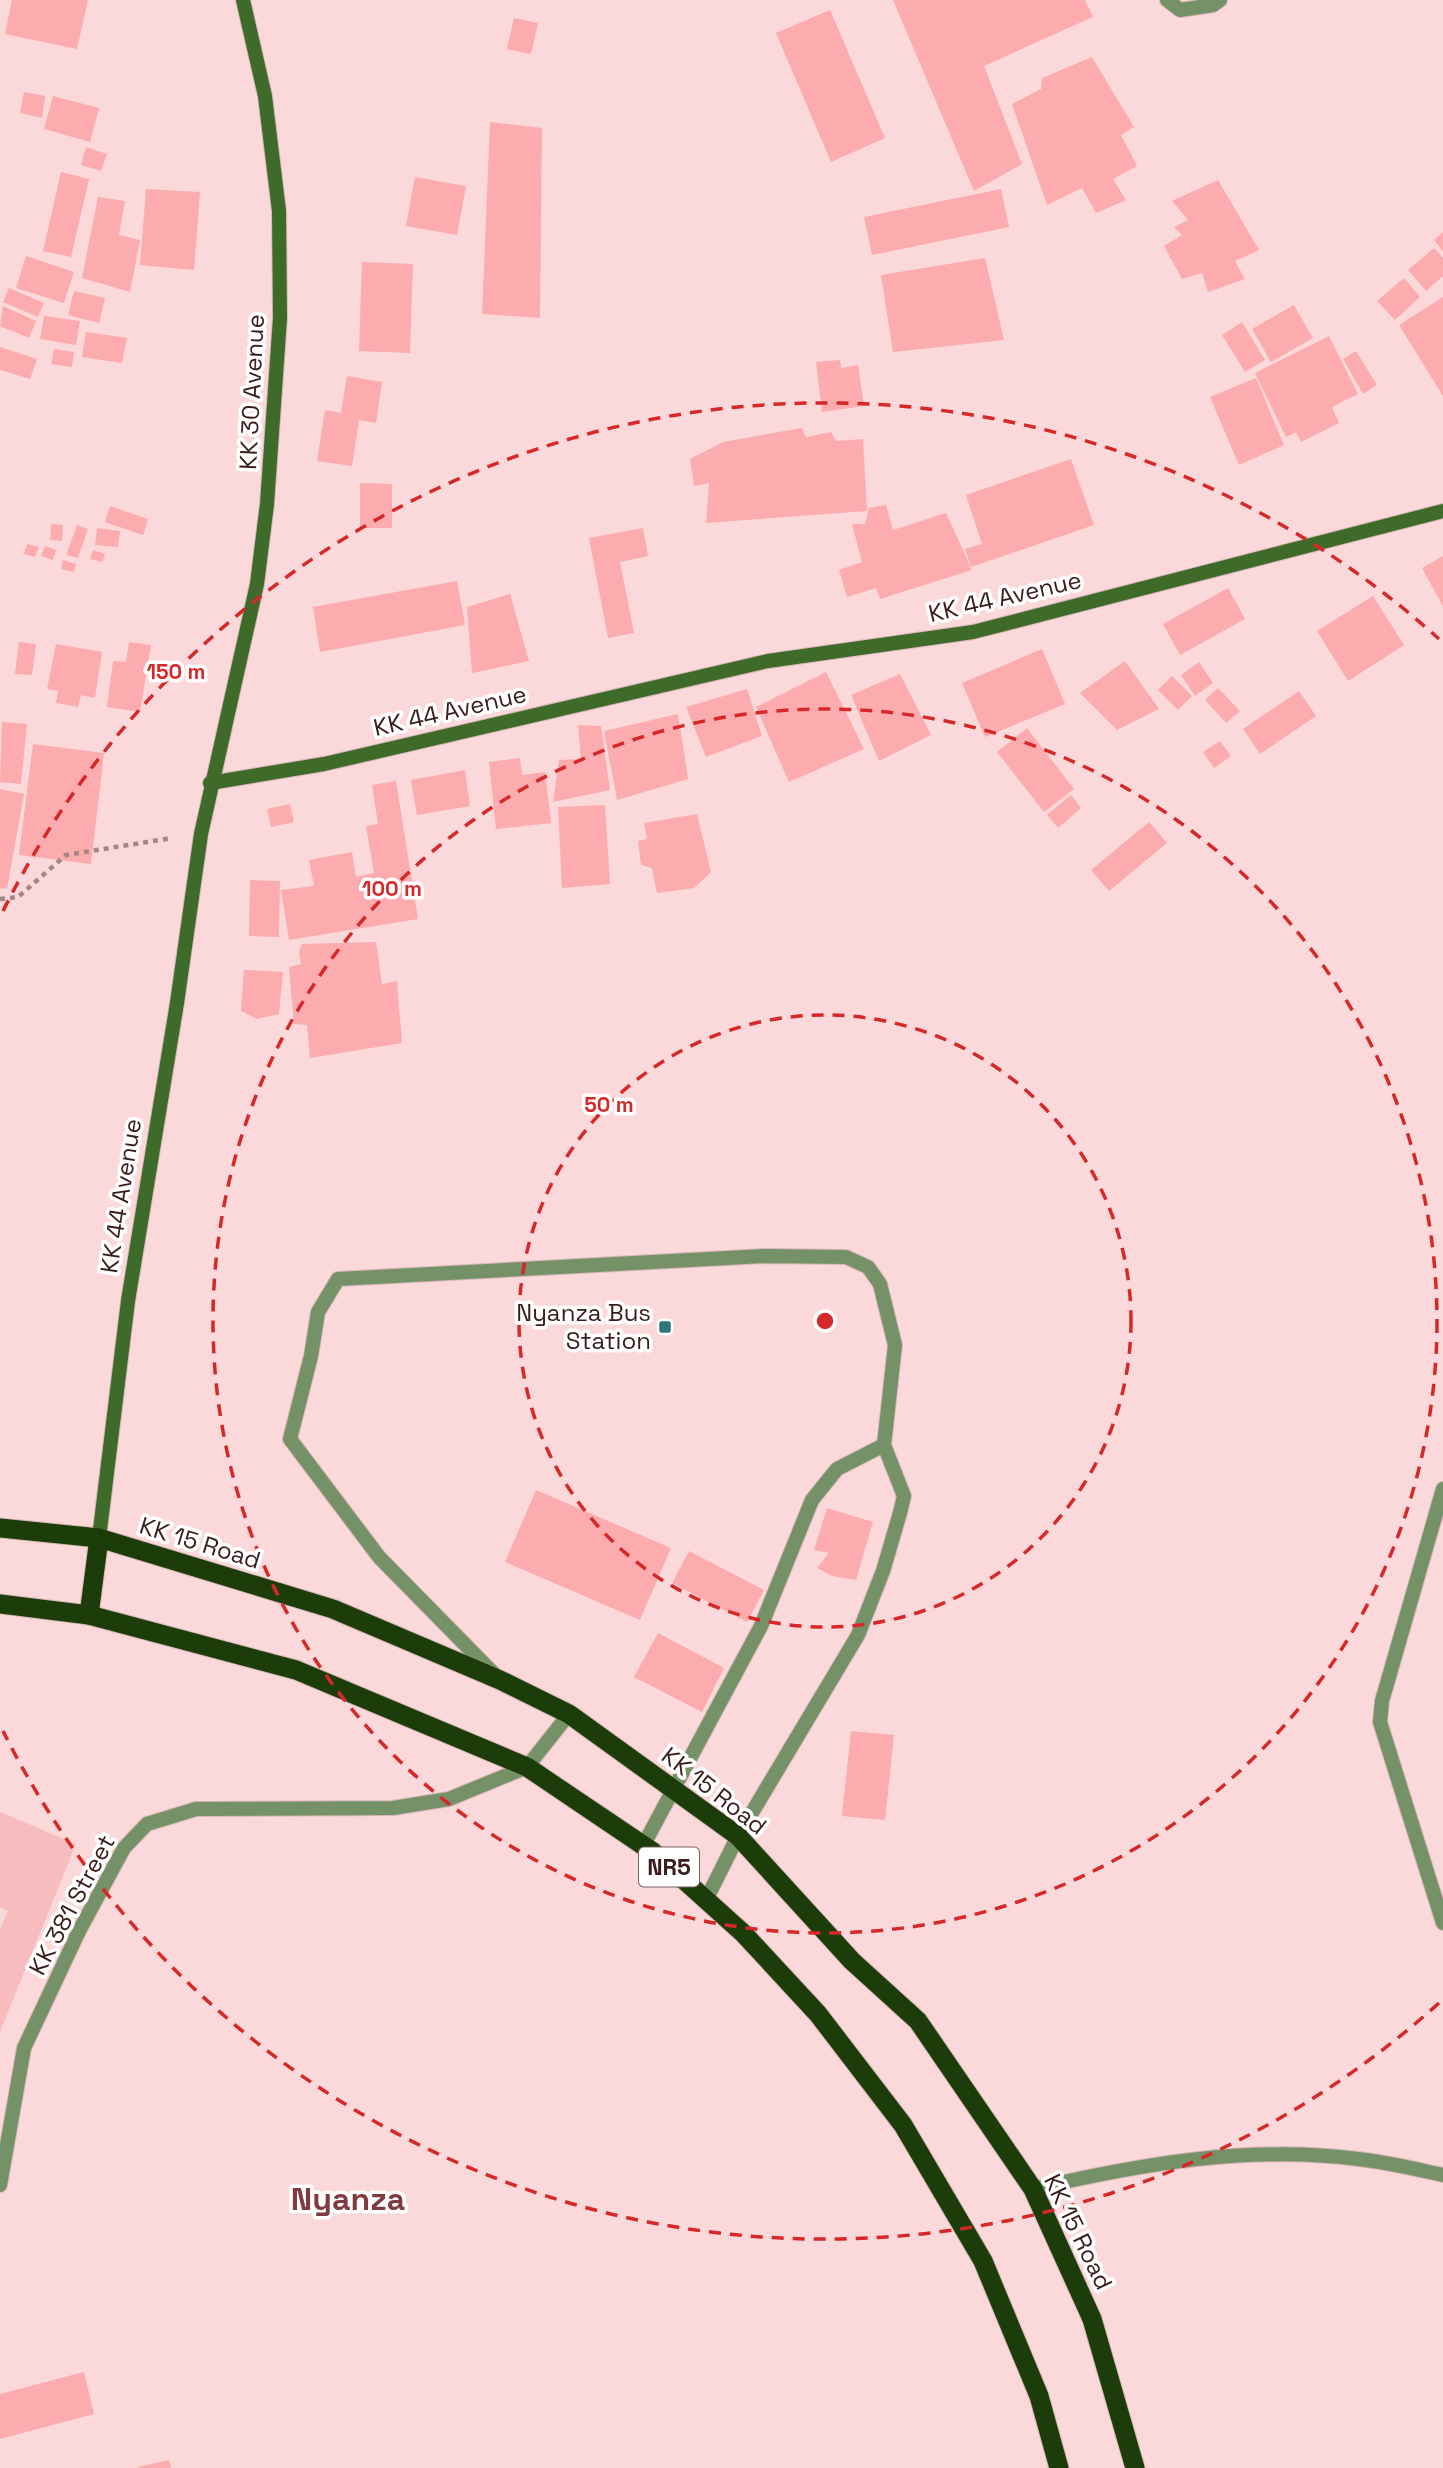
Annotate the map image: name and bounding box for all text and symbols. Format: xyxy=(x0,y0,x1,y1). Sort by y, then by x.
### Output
street label: KK 30 Avenue xyxy=(232,313,271,471)
street label: KK 44 Avenue xyxy=(925,564,1084,629)
text: 150 m xyxy=(147,658,205,685)
street label: KK 44 Avenue xyxy=(370,678,529,743)
text: 100 m xyxy=(362,875,422,902)
text: 50 m xyxy=(584,1091,634,1118)
street label: KK 44 Avenue xyxy=(93,1116,148,1275)
place label: Nyanza Bus Station xyxy=(516,1297,651,1356)
centre of rings xyxy=(813,1309,837,1333)
marker: Nyanza Bus Station xyxy=(657,1319,673,1335)
street label: KK 15 Road xyxy=(136,1509,264,1576)
street label: KK 15 Road xyxy=(656,1740,773,1841)
street label: KK 381 Street xyxy=(22,1829,121,1980)
road number: NR5 xyxy=(639,1848,699,1886)
street label: KK 15 Road xyxy=(1037,2169,1120,2295)
district label: Nyanza xyxy=(291,2179,405,2219)

